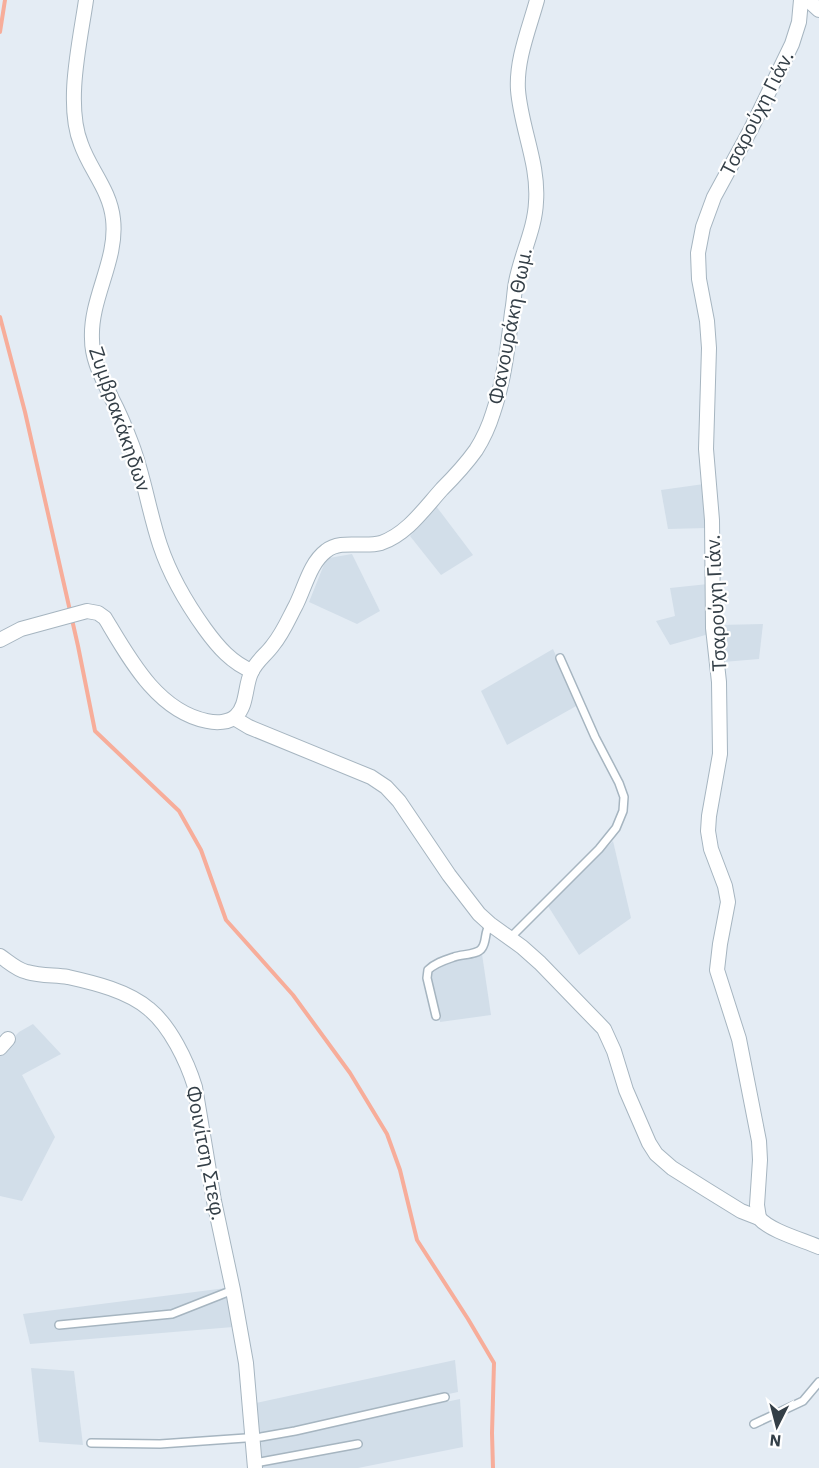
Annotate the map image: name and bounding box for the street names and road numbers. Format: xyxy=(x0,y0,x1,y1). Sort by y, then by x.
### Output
street label: Τσαρούχη Γιάν. xyxy=(713,46,800,180)
street label: Φανουράκη Θωμ. xyxy=(481,245,538,407)
street label: Ζυμβρακάκηδων xyxy=(83,343,158,495)
street label: Τσαρούχη Γιάν. xyxy=(698,534,733,672)
street label: Φοινίτση Στεφ. xyxy=(180,1083,233,1223)

